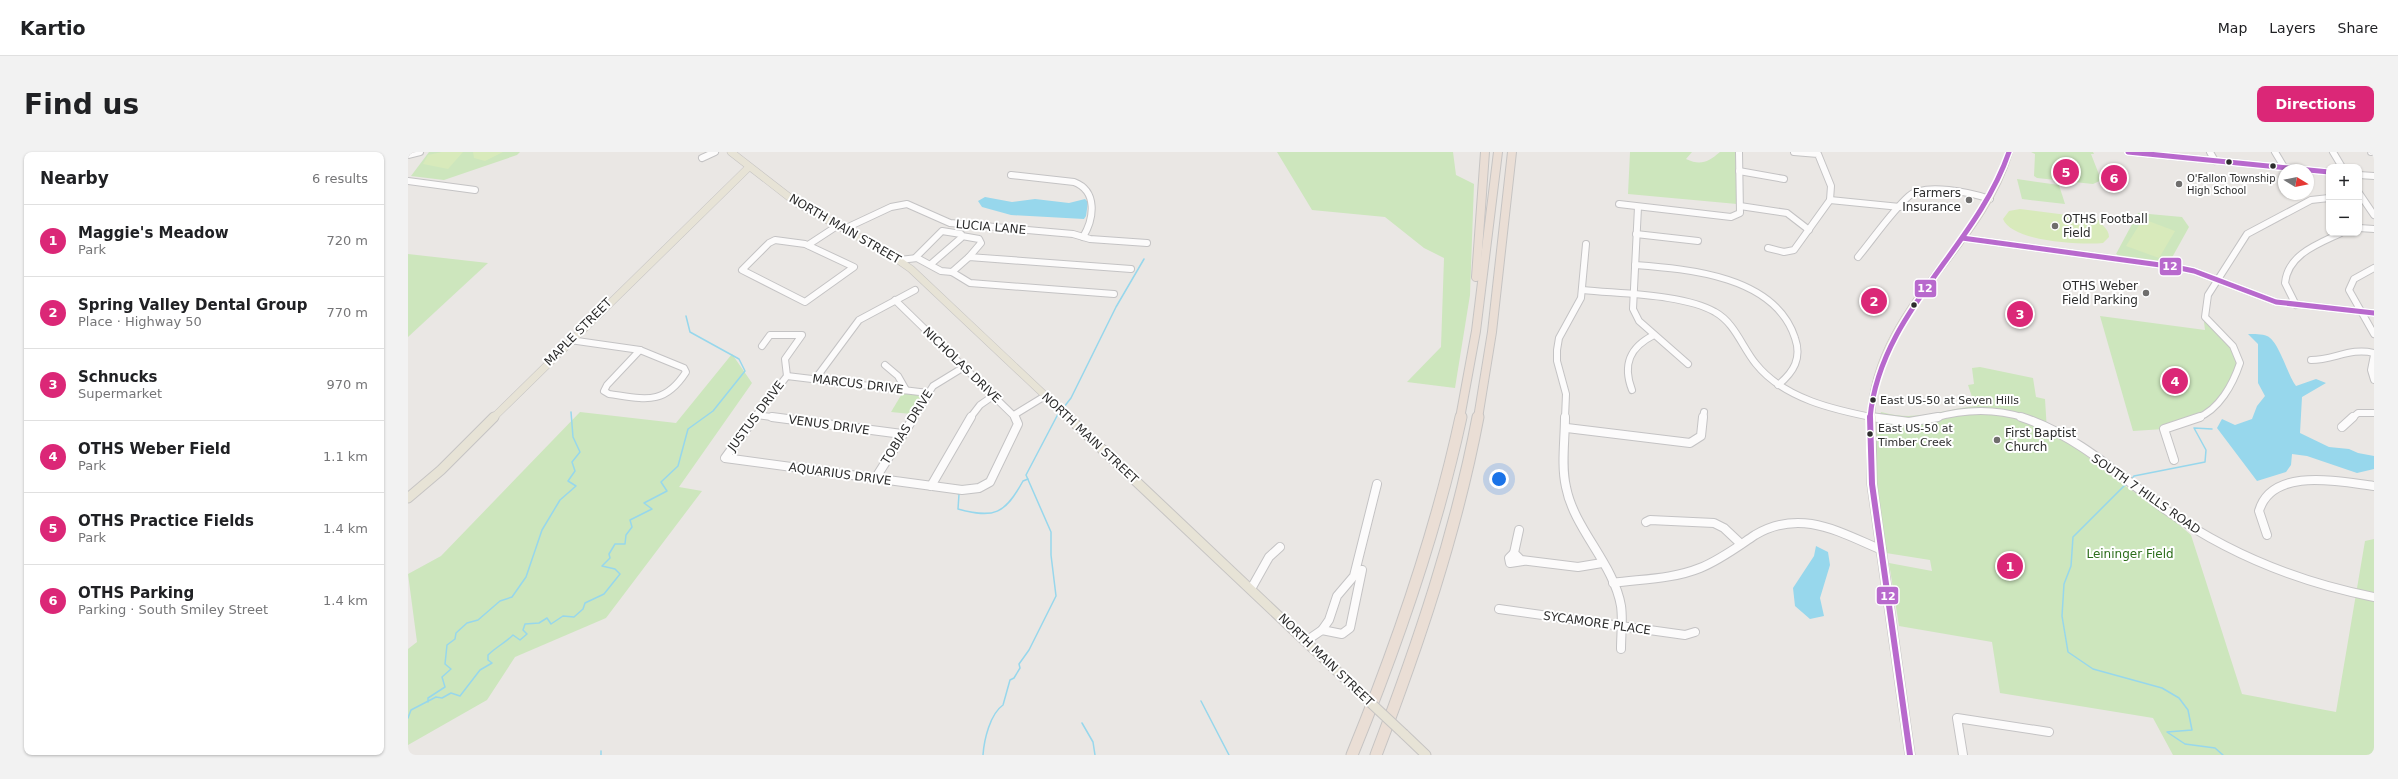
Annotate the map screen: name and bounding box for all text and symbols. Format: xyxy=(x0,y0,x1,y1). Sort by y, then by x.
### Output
text: Kartio xyxy=(20,17,86,39)
text: Map xyxy=(2218,20,2247,36)
text: Layers xyxy=(2269,20,2316,36)
text: Share xyxy=(2338,20,2378,36)
button: Directions xyxy=(2257,86,2374,122)
text: Find us xyxy=(24,88,139,121)
pin: 5 xyxy=(2053,157,2079,187)
unlabelled marker xyxy=(2224,157,2234,167)
unlabelled marker xyxy=(2268,161,2278,171)
pin: 6 xyxy=(2101,163,2127,193)
north arrow xyxy=(2278,164,2314,200)
map controls xyxy=(2326,164,2362,236)
button: + xyxy=(2326,164,2362,200)
text: Nearby xyxy=(40,168,109,188)
text: 6 results xyxy=(312,171,368,186)
place label: O'Fallon Township High School xyxy=(2187,173,2276,196)
marker: O'Fallon Township High School xyxy=(2174,179,2184,189)
place label: Farmers Insurance xyxy=(1902,186,1961,214)
street label: NORTH MAIN STREET xyxy=(787,191,904,267)
marker: Farmers Insurance xyxy=(1964,195,1974,205)
button: − xyxy=(2326,200,2362,236)
place label: OTHS Football Field xyxy=(2063,212,2148,240)
street label: LUCIA LANE xyxy=(955,217,1027,237)
marker: OTHS Football Field xyxy=(2050,221,2060,231)
text: Maggie's Meadow xyxy=(78,224,229,242)
text: 1 xyxy=(48,233,58,248)
text: 720 m xyxy=(326,233,368,248)
text: Park xyxy=(78,242,106,257)
line badge: 12 xyxy=(2159,257,2182,276)
text: 12 xyxy=(2162,260,2178,273)
line badge: 12 xyxy=(1914,279,1937,298)
place label: OTHS Weber Field Parking xyxy=(2062,279,2138,307)
text: 12 xyxy=(1917,282,1933,295)
pin: 2 xyxy=(1861,286,1887,316)
marker: OTHS Weber Field Parking xyxy=(2141,288,2151,298)
street label: MAPLE STREET xyxy=(541,295,615,369)
text: Spring Valley Dental Group xyxy=(78,296,307,314)
pin: 3 xyxy=(2007,299,2033,329)
unlabelled marker xyxy=(1909,300,1919,310)
text: 2 xyxy=(48,305,58,320)
text: 770 m xyxy=(326,305,368,320)
text: Place · Highway 50 xyxy=(78,314,202,329)
street label: NICHOLAS DRIVE xyxy=(920,324,1004,406)
pin: 4 xyxy=(2162,366,2188,396)
text: Schnucks xyxy=(78,368,158,386)
street label: MARCUS DRIVE xyxy=(812,371,904,397)
text: 3 xyxy=(48,377,58,392)
text: 970 m xyxy=(326,377,368,392)
street label: JUSTUS DRIVE xyxy=(724,378,787,455)
text: Supermarket xyxy=(78,386,162,401)
street label: TOBIAS DRIVE xyxy=(878,387,935,468)
street label: NORTH MAIN STREET xyxy=(1039,390,1142,487)
place label: East US-50 at Seven Hills xyxy=(1880,394,2019,407)
marker: East US-50 at Seven Hills xyxy=(1868,395,1878,405)
street label: VENUS DRIVE xyxy=(787,412,871,438)
place label: East US-50 at Timber Creek xyxy=(1877,422,1953,449)
place label: First Baptist Church xyxy=(2005,426,2077,454)
marker: East US-50 at Timber Creek xyxy=(1865,429,1875,439)
marker: First Baptist Church xyxy=(1992,435,2002,445)
text: OTHS Weber Field xyxy=(78,440,231,458)
text: 4 xyxy=(48,449,58,464)
text: 1.1 km xyxy=(323,449,368,464)
street label: SOUTH 7 HILLS ROAD xyxy=(2089,451,2203,537)
text: Park xyxy=(78,458,106,473)
street label: AQUARIUS DRIVE xyxy=(788,460,892,488)
your location xyxy=(1489,469,1509,489)
text: OTHS Practice Fields xyxy=(78,512,254,530)
text: 5 xyxy=(48,521,58,536)
text: 1.4 km xyxy=(323,521,368,536)
text: Park xyxy=(78,530,106,545)
park label: Leininger Field xyxy=(2086,547,2174,561)
pin: 1 xyxy=(1997,551,2023,581)
text: OTHS Parking xyxy=(78,584,194,602)
line badge: 12 xyxy=(1876,586,1899,605)
text: 12 xyxy=(1880,590,1896,603)
text: 6 xyxy=(48,593,58,608)
text: 1.4 km xyxy=(323,593,368,608)
text: Parking · South Smiley Street xyxy=(78,602,268,617)
street label: SYCAMORE PLACE xyxy=(1542,609,1652,637)
street label: NORTH MAIN STREET xyxy=(1276,611,1377,710)

